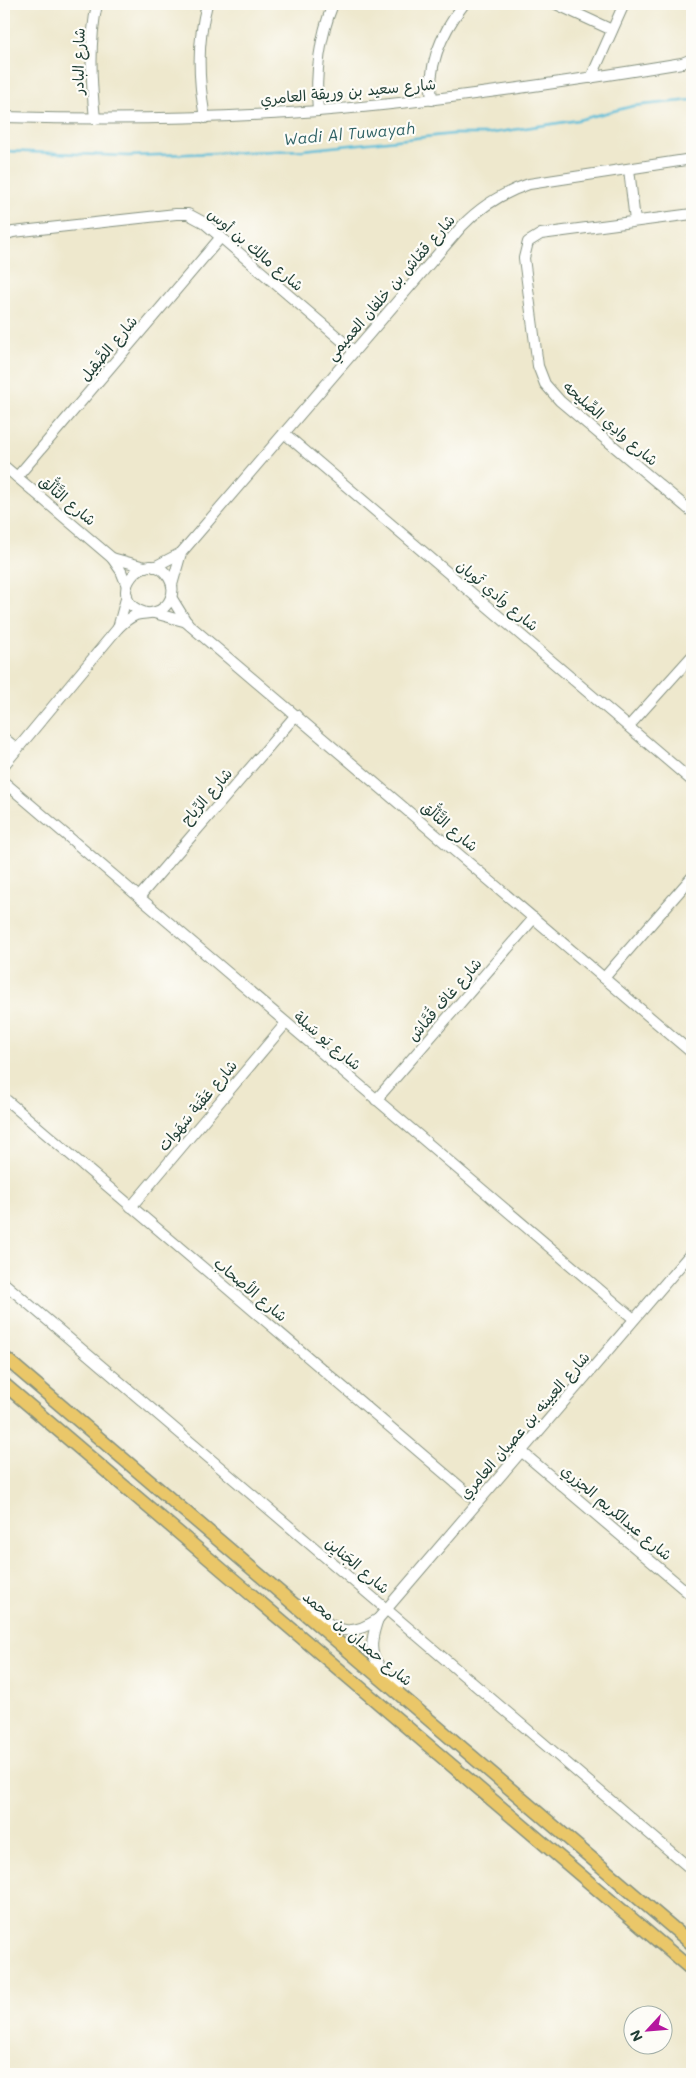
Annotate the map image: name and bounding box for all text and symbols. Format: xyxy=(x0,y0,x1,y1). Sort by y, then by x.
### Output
street label: شارع البادر xyxy=(67,27,90,96)
street label: شارع سعيد بن وريقة العامري xyxy=(259,73,437,111)
water label: Wadi Al Tuwayah xyxy=(282,117,416,149)
street label: شارع مالِك بن أوس xyxy=(203,203,308,296)
street label: شارع قمّاش بن خلفان العميمي xyxy=(321,210,462,367)
street label: شارع الصَّقِيل xyxy=(75,311,142,386)
street label: شارع وادِي الصِّليحه xyxy=(558,376,663,471)
street label: شارع التَّألُّق xyxy=(35,468,103,530)
street label: شارع واَدي ثَوبان xyxy=(452,555,543,637)
street label: شارع الرِّياح xyxy=(176,763,237,829)
street label: شارع التَّألُّق xyxy=(417,794,485,856)
street label: شارع غاف قُمَّاش xyxy=(402,953,486,1045)
street label: شارع يَو سَبلة xyxy=(289,1006,366,1075)
street label: شارع عَقَبَة سَهَوات xyxy=(153,1055,242,1155)
street label: شارع الأصحاب xyxy=(210,1252,292,1326)
street label: شارع العيينه بن عصيان العامري xyxy=(454,1347,595,1504)
street label: شارع عبدالكريم الجزري xyxy=(555,1460,677,1567)
street label: شارع الجَنايِن xyxy=(320,1532,394,1600)
street label: شارع حمدان بن محمد xyxy=(298,1586,417,1691)
north arrow xyxy=(624,2006,674,2056)
text: N xyxy=(625,2027,647,2045)

